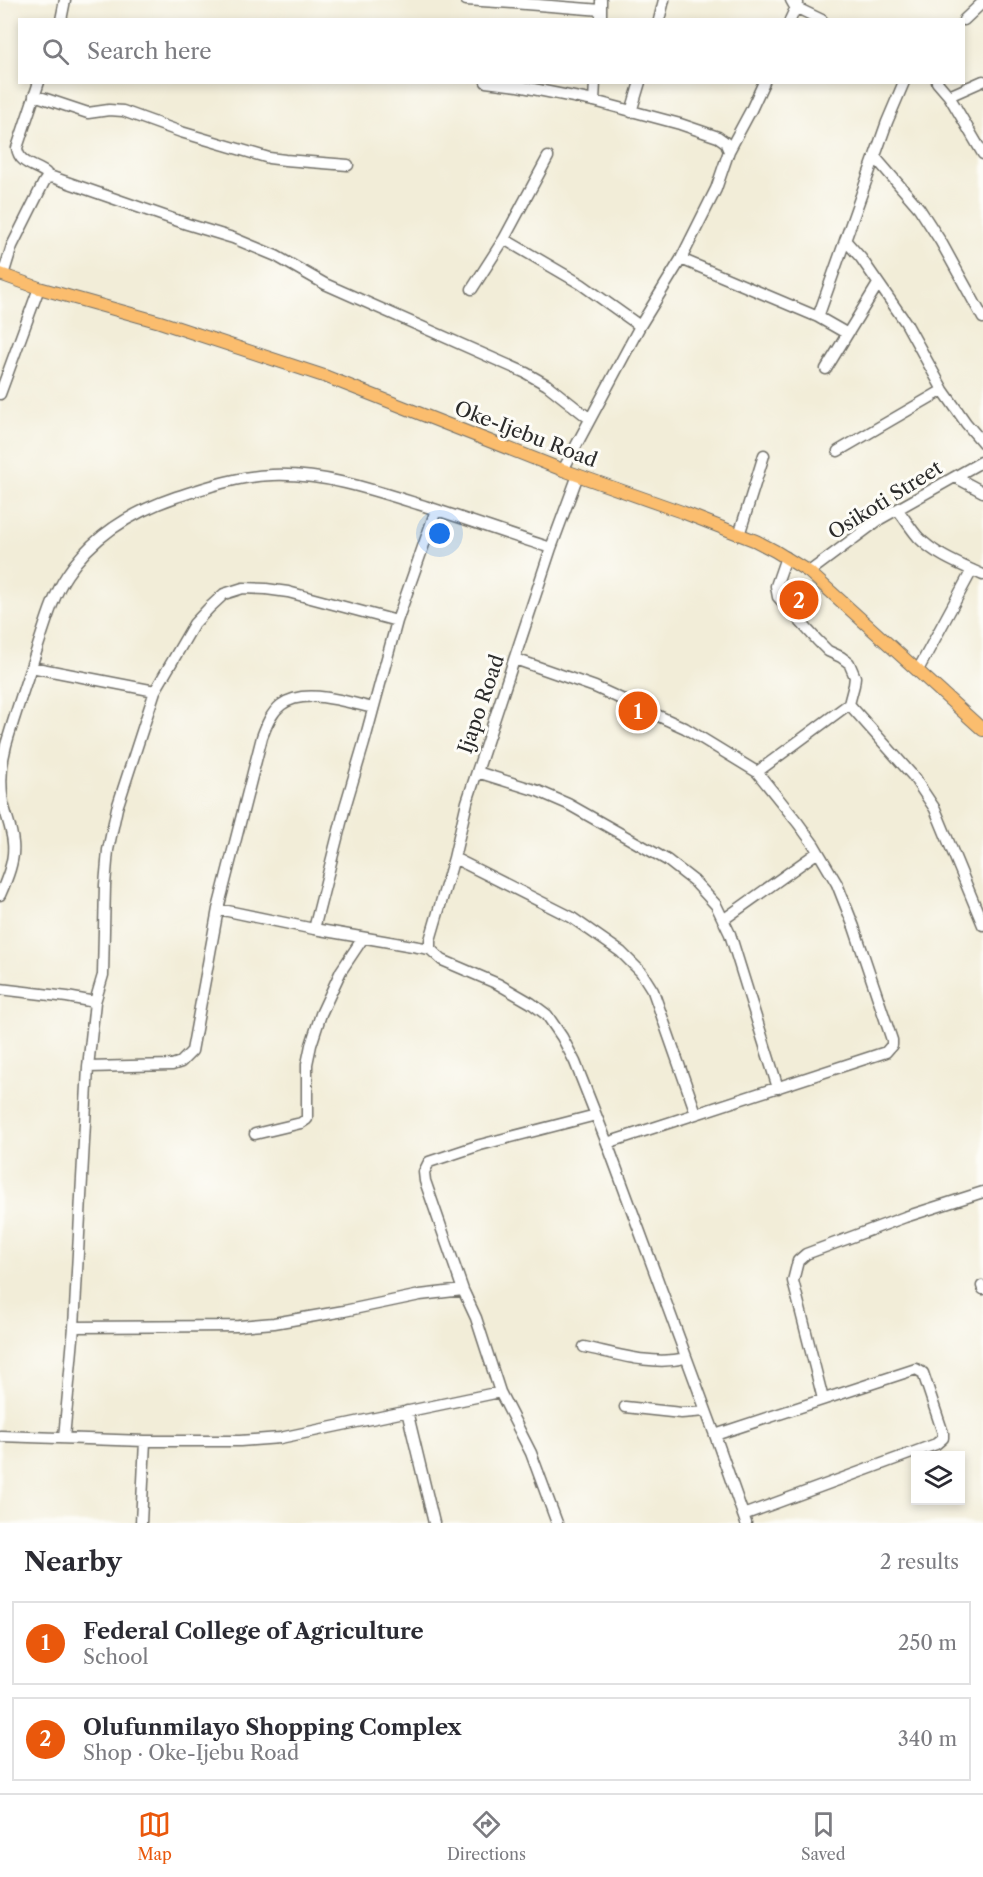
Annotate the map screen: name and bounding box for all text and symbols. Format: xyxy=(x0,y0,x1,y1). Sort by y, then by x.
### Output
search box xyxy=(18,18,965,84)
icon: search xyxy=(39,35,72,68)
text: Search here xyxy=(87,38,212,65)
street label: Oke-Ijebu Road xyxy=(451,396,601,472)
street label: Osikoti Street xyxy=(824,455,946,545)
your location xyxy=(425,519,454,548)
pin: 2 xyxy=(780,578,818,622)
street label: Ijapo Road xyxy=(453,651,509,757)
pin: 1 xyxy=(618,688,658,734)
map controls xyxy=(911,1451,965,1505)
button: layers xyxy=(911,1451,965,1505)
text: Nearby xyxy=(24,1546,122,1578)
text: 2 results xyxy=(880,1550,959,1574)
text: Federal College of Agriculture xyxy=(83,1618,424,1645)
text: 1 xyxy=(41,1631,50,1655)
text: 250 m xyxy=(898,1631,957,1655)
text: School xyxy=(83,1645,148,1669)
text: Olufunmilayo Shopping Complex xyxy=(83,1714,462,1741)
text: 2 xyxy=(40,1727,51,1751)
text: 340 m xyxy=(898,1727,957,1751)
text: Shop · Oke-Ijebu Road xyxy=(83,1741,299,1765)
tab: Map xyxy=(138,1808,172,1864)
tab: Directions xyxy=(447,1808,526,1864)
tab: Saved xyxy=(801,1808,845,1864)

